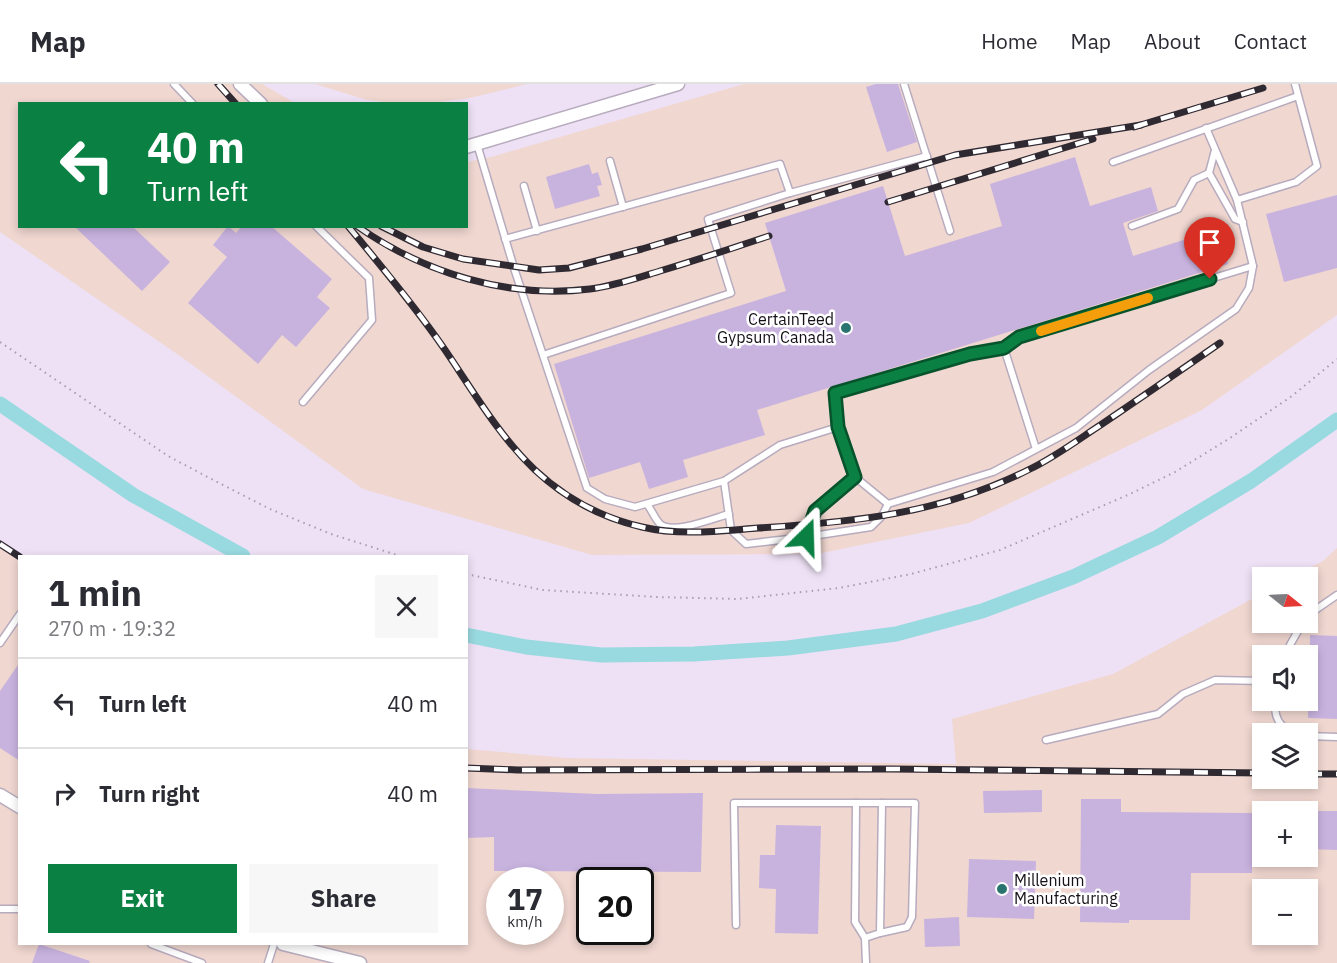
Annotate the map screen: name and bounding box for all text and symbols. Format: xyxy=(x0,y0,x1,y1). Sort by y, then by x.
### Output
text: Map xyxy=(30,23,86,60)
text: Home xyxy=(981,27,1038,55)
text: Map xyxy=(1071,27,1111,55)
text: About xyxy=(1144,27,1201,55)
text: Contact xyxy=(1234,27,1307,55)
text: 40 m xyxy=(147,120,245,175)
icon: left xyxy=(48,126,126,204)
text: Turn left xyxy=(147,173,248,208)
pin xyxy=(1184,217,1235,279)
icon: arrive xyxy=(1193,226,1226,259)
place label: CertainTeed Gypsum Canada xyxy=(717,309,834,347)
marker: CertainTeed Gypsum Canada xyxy=(839,321,853,335)
position arrow xyxy=(774,505,838,569)
north arrow xyxy=(1252,567,1318,633)
map controls xyxy=(1252,567,1318,945)
text: 1 min xyxy=(48,569,142,616)
button: close xyxy=(375,575,438,638)
text: 270 m · 19:32 xyxy=(48,615,176,642)
button: sound xyxy=(1252,645,1318,711)
icon: left xyxy=(48,687,81,720)
text: Turn left xyxy=(99,689,187,718)
text: 40 m xyxy=(387,689,438,718)
button: layers xyxy=(1252,723,1318,789)
icon: right xyxy=(48,777,81,810)
text: Turn right xyxy=(99,779,200,808)
text: 40 m xyxy=(387,779,438,808)
button: + xyxy=(1252,801,1318,867)
button: Exit xyxy=(48,864,237,933)
button: Share xyxy=(249,864,438,933)
speed limit sign: 20 xyxy=(576,867,654,945)
place label: Millenium Manufacturing xyxy=(1014,870,1118,908)
text: 17 xyxy=(507,879,543,918)
button: − xyxy=(1252,879,1318,945)
marker: Millenium Manufacturing xyxy=(995,882,1009,896)
text: km/h xyxy=(507,912,543,931)

